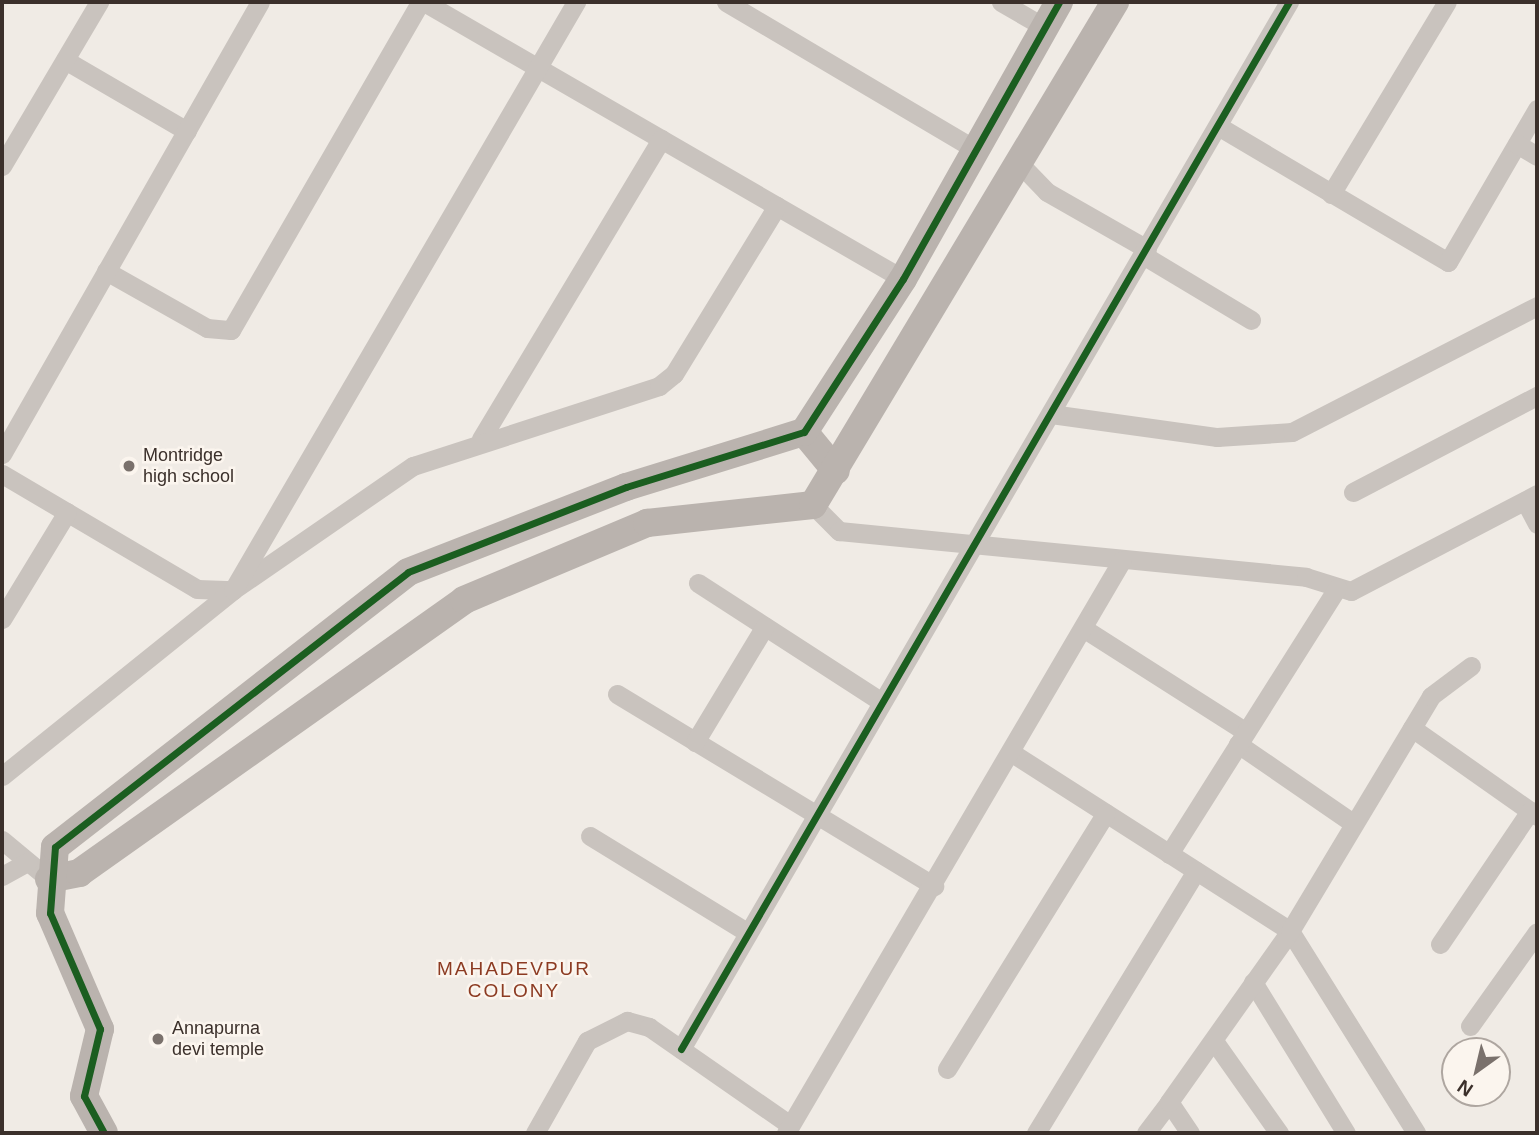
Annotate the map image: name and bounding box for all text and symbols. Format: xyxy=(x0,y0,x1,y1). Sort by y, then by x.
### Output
place label: Montridge high school xyxy=(143,445,234,488)
marker: Montridge high school xyxy=(121,458,137,474)
district label: MAHADEVPUR COLONY xyxy=(438,958,590,1002)
place label: Annapurna devi temple xyxy=(172,1018,264,1060)
marker: Annapurna devi temple xyxy=(150,1031,166,1047)
north arrow xyxy=(1441,1037,1511,1107)
text: N xyxy=(1454,1076,1477,1101)

